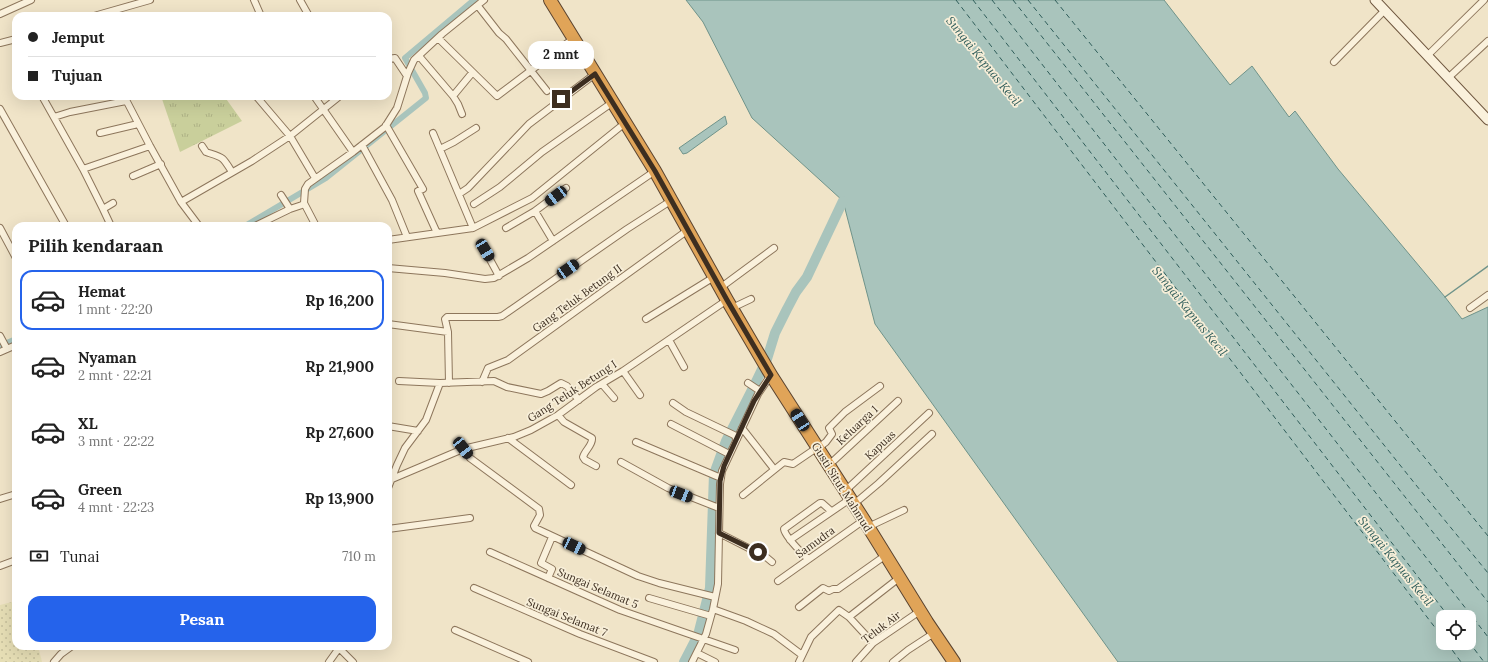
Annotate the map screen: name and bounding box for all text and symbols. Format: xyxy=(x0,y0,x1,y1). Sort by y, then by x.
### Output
water label: Sungai Kapuas Kecil xyxy=(943,13,1025,109)
text: Jemput xyxy=(52,28,105,47)
callout: 2 mnt xyxy=(528,41,594,69)
text: 2 mnt xyxy=(543,46,579,63)
text: Tujuan xyxy=(52,66,102,85)
route end xyxy=(552,90,570,108)
car xyxy=(543,184,569,208)
text: Pilih kendaraan xyxy=(28,234,163,257)
car xyxy=(474,237,496,263)
car xyxy=(555,257,581,281)
street label: Gang Teluk Betung II xyxy=(530,261,625,335)
water label: Sungai Kapuas Kecil xyxy=(1149,263,1231,359)
icon: car xyxy=(30,282,66,318)
text: Hemat xyxy=(78,282,126,301)
text: Rp 16,200 xyxy=(305,291,374,310)
text: 1 mnt · 22:20 xyxy=(78,301,153,318)
icon: car xyxy=(30,348,66,384)
text: Nyaman xyxy=(78,348,137,367)
text: Rp 21,900 xyxy=(305,357,374,376)
street label: Gang Teluk Betung I xyxy=(525,357,619,425)
text: 2 mnt · 22:21 xyxy=(78,367,152,384)
street label: Keluarga 1 xyxy=(833,402,881,448)
car xyxy=(788,407,812,433)
icon: car xyxy=(30,414,66,450)
text: XL xyxy=(78,414,98,433)
text: Rp 27,600 xyxy=(305,423,374,442)
street label: Kapuas xyxy=(862,427,898,463)
text: 3 mnt · 22:22 xyxy=(78,433,154,450)
car xyxy=(451,435,475,461)
street label: Gusti Situt Mahmud xyxy=(809,440,875,535)
icon: car xyxy=(30,480,66,516)
text: Green xyxy=(78,480,122,499)
car xyxy=(668,484,694,504)
text: Rp 13,900 xyxy=(305,489,374,508)
text: 4 mnt · 22:23 xyxy=(78,499,154,516)
water label: Sungai Kapuas Kecil xyxy=(1355,513,1437,609)
street label: Samudra xyxy=(793,523,838,561)
car xyxy=(561,535,587,557)
route start xyxy=(749,543,767,561)
icon: cash xyxy=(28,545,50,567)
text: Tunai xyxy=(60,547,99,566)
text: 710 m xyxy=(342,548,376,565)
street label: Sungai Selamat 5 xyxy=(555,565,641,611)
street label: Sungai Selamat 7 xyxy=(525,594,609,640)
button: Pesan xyxy=(28,596,376,642)
street label: Teluk Air xyxy=(859,608,904,646)
map controls xyxy=(1436,610,1476,650)
button: locate xyxy=(1436,610,1476,650)

